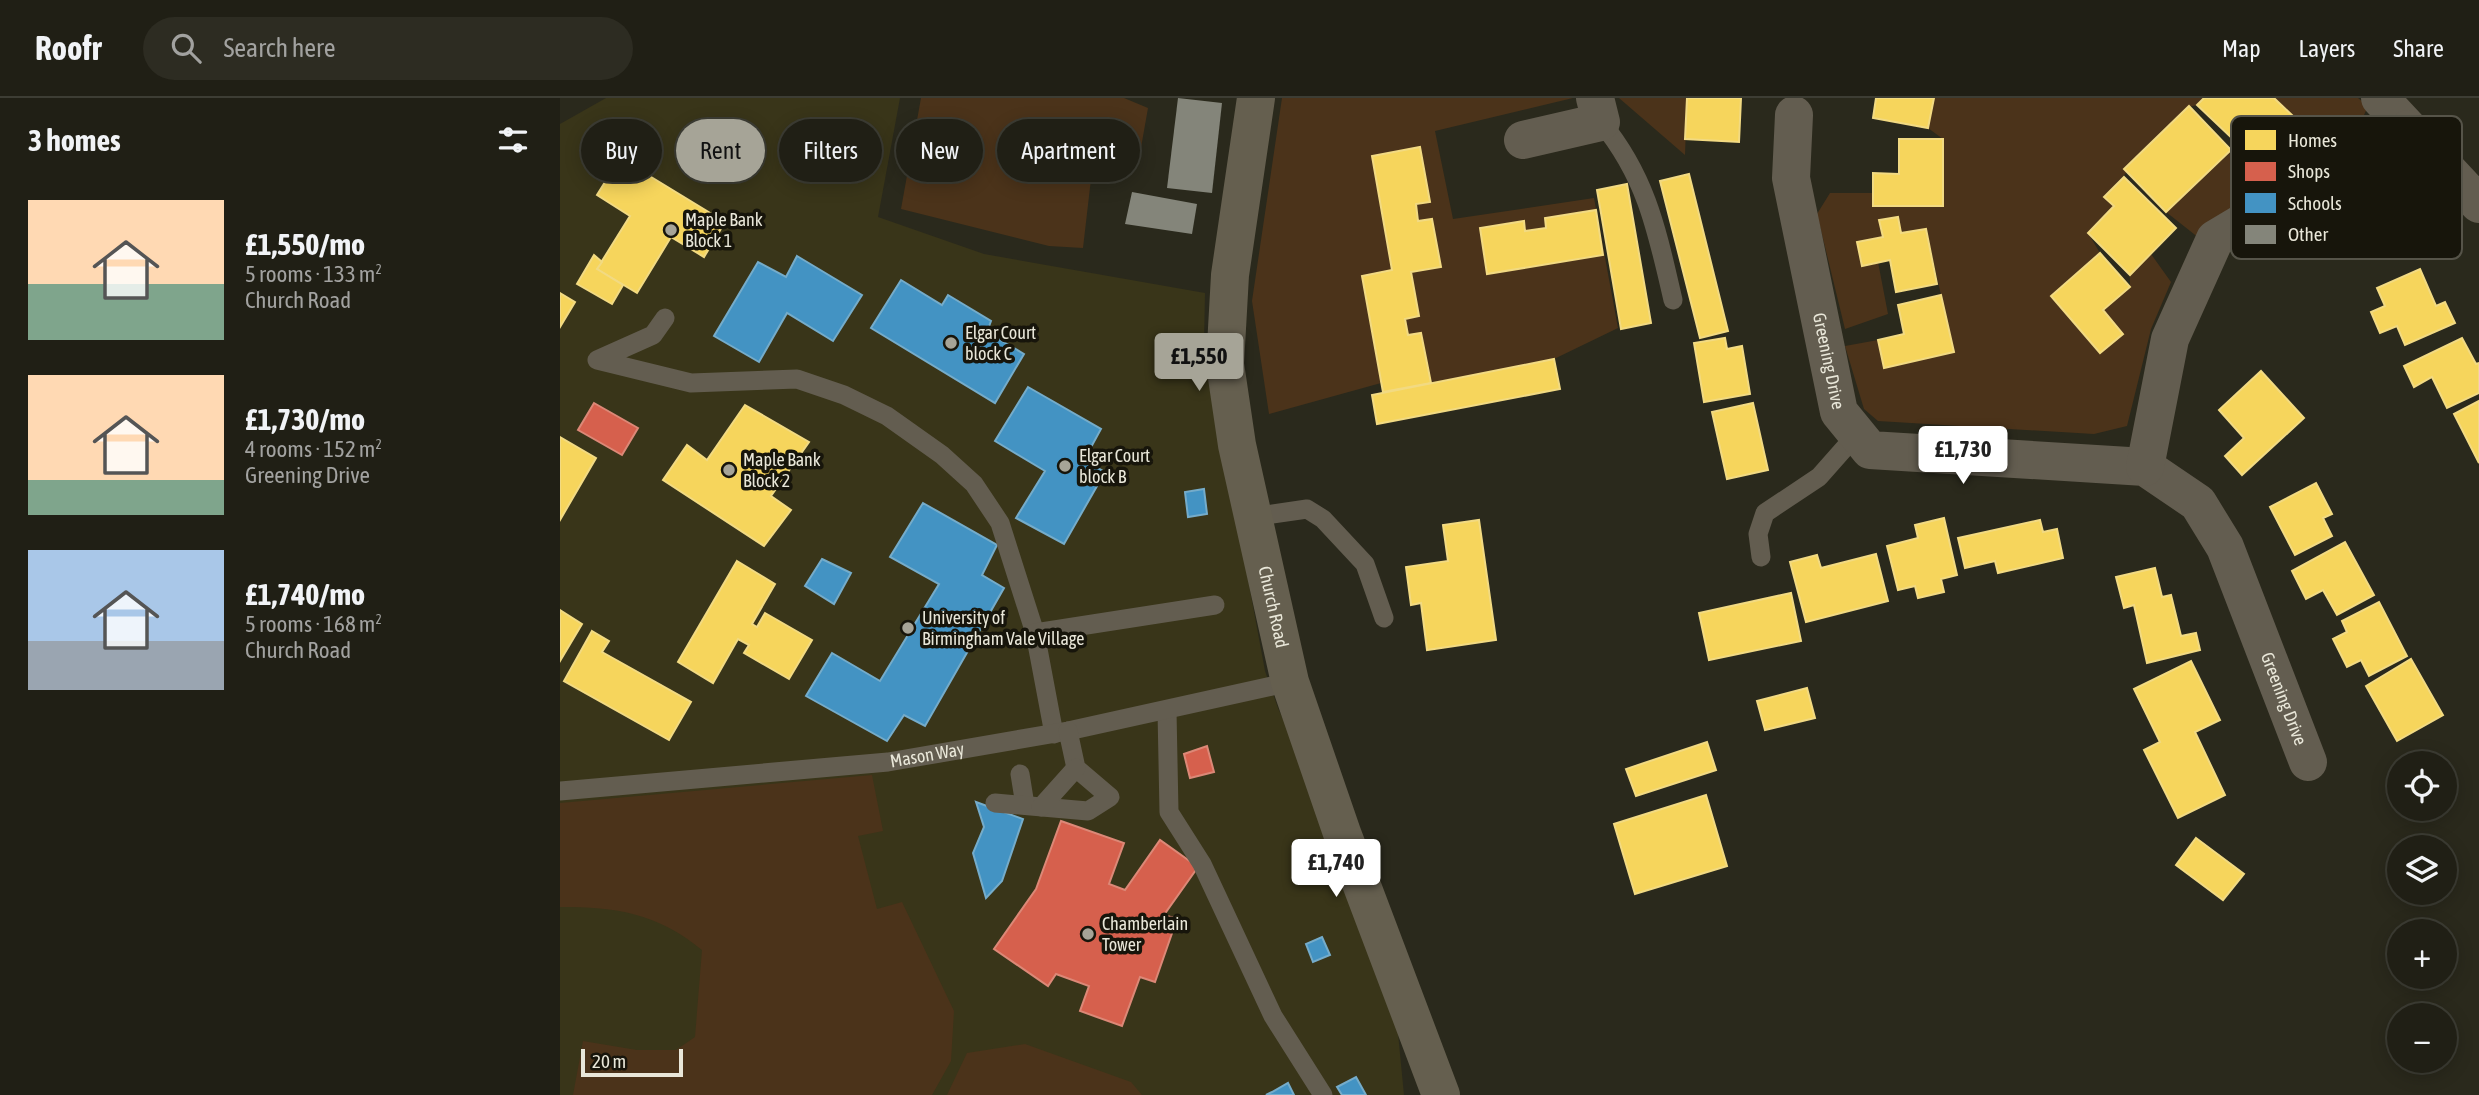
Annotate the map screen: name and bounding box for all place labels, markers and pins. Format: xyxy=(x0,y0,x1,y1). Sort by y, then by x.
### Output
place label: Maple Bank Block 1 xyxy=(685,209,763,251)
marker: Maple Bank Block 1 xyxy=(663,222,679,238)
place label: Elgar Court block C xyxy=(965,322,1036,364)
pin: £1,550 xyxy=(1142,334,1256,393)
marker: Elgar Court block C xyxy=(943,335,959,351)
pin: £1,730 xyxy=(1906,426,2020,486)
place label: Elgar Court block B xyxy=(1079,445,1150,487)
place label: Maple Bank Block 2 xyxy=(743,449,821,491)
marker: Elgar Court block B xyxy=(1057,458,1073,474)
marker: Maple Bank Block 2 xyxy=(721,462,737,478)
place label: University of Birmingham Vale Village xyxy=(922,607,1084,649)
marker: University of Birmingham Vale Village xyxy=(900,620,916,636)
pin: £1,740 xyxy=(1279,840,1393,899)
place label: Chamberlain Tower xyxy=(1102,913,1188,955)
marker: Chamberlain Tower xyxy=(1080,926,1096,942)

